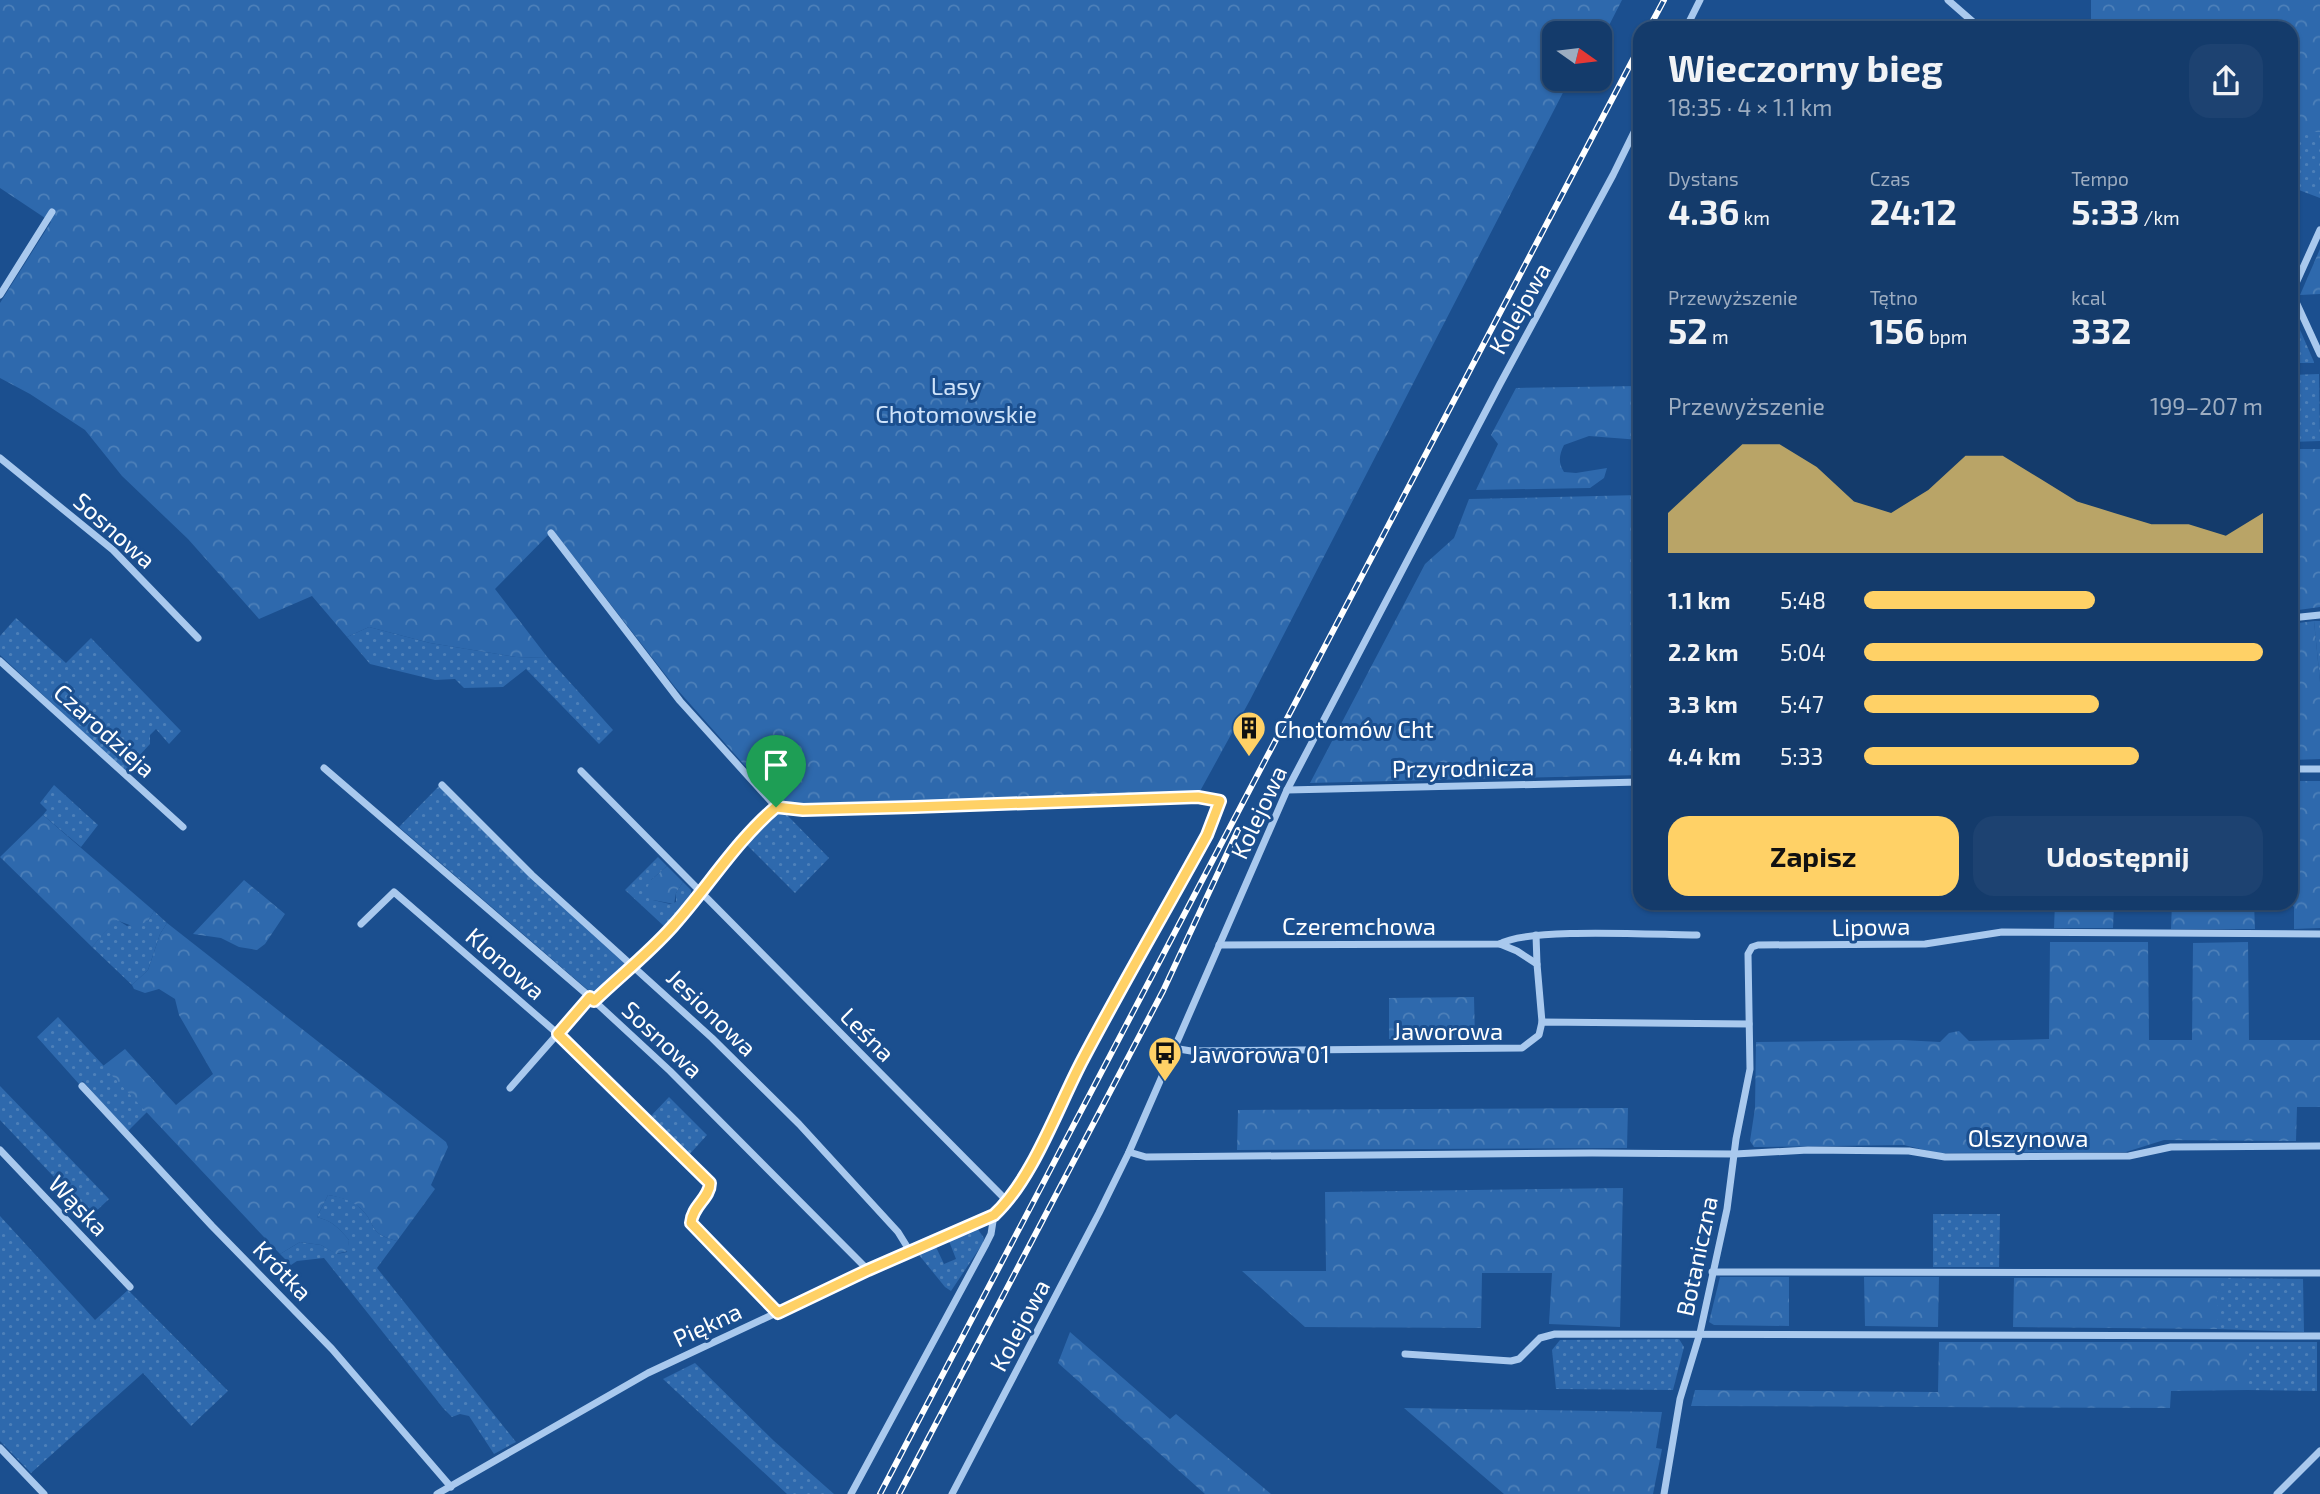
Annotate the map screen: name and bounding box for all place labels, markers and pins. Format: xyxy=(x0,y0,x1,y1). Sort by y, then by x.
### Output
building icon: Chotomów Cht xyxy=(1230,709,1268,758)
place label: Chotomów Cht xyxy=(1274,714,1434,743)
pin xyxy=(746,735,806,807)
bus stop icon: Jaworowa 01 xyxy=(1146,1034,1184,1083)
place label: Jaworowa 01 xyxy=(1190,1039,1330,1068)

